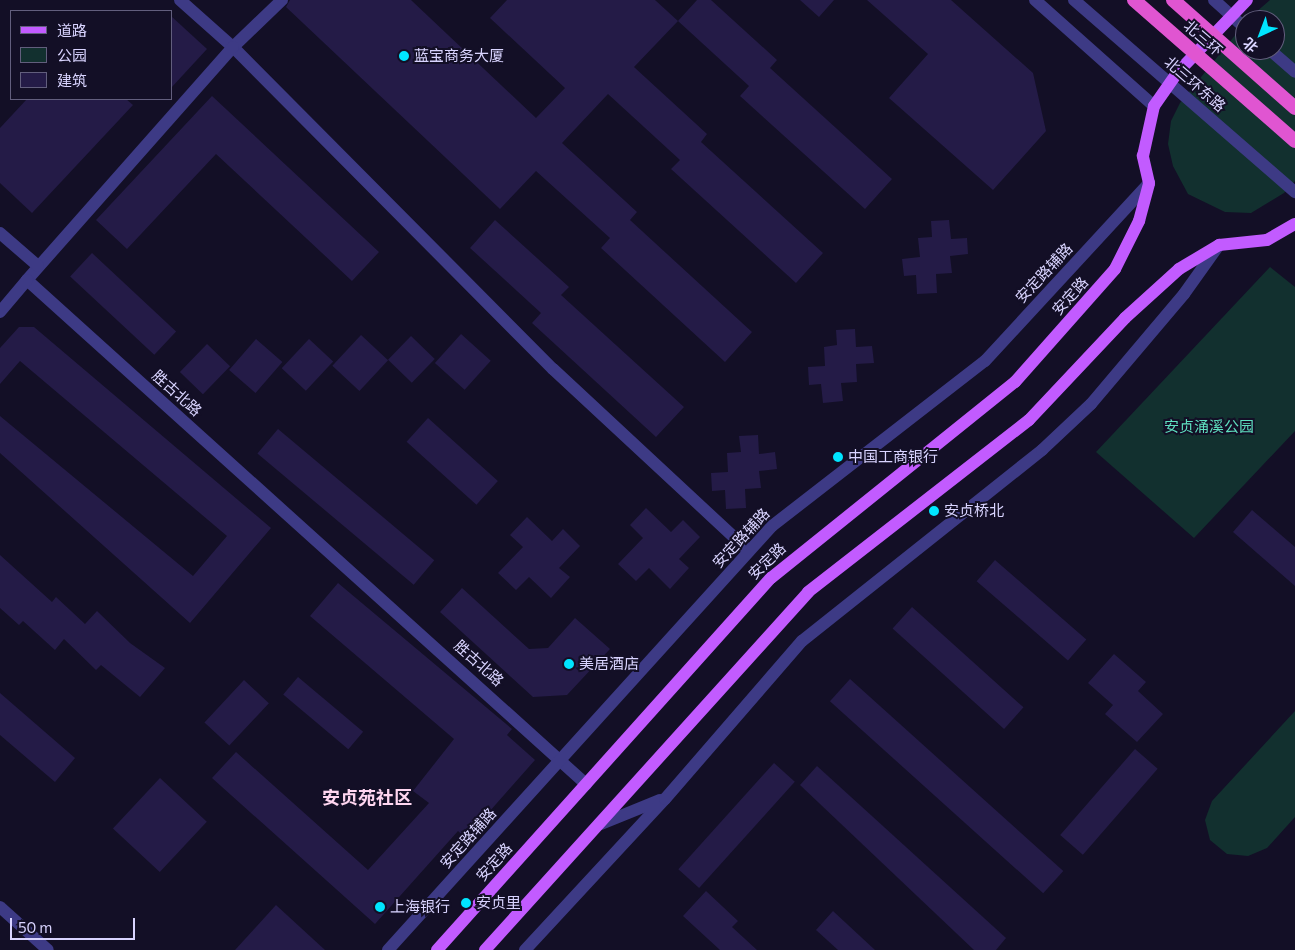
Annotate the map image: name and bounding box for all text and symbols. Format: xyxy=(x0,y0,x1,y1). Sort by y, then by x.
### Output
legend xyxy=(10,10,172,100)
north arrow xyxy=(1235,10,1285,60)
street label: 北三环 xyxy=(1180,16,1226,60)
text: 道路 xyxy=(57,21,87,39)
text: 北 xyxy=(1239,35,1261,57)
text: 公园 xyxy=(57,46,87,64)
place label: 蓝宝商务大厦 xyxy=(414,47,504,65)
marker: 蓝宝商务大厦 xyxy=(398,50,410,62)
street label: 北三环东路 xyxy=(1161,53,1229,115)
text: 建筑 xyxy=(57,71,87,89)
street label: 安定路辅路 xyxy=(1012,239,1076,307)
street label: 安定路 xyxy=(1048,273,1092,319)
street label: 胜古北路 xyxy=(149,366,205,420)
park label: 安贞涌溪公园 xyxy=(1164,418,1254,436)
place label: 中国工商银行 xyxy=(848,448,938,466)
marker: 中国工商银行 xyxy=(832,451,844,463)
place label: 安贞桥北 xyxy=(944,502,1004,520)
street label: 安定路辅路 xyxy=(709,504,773,572)
marker: 安贞桥北 xyxy=(928,505,940,517)
street label: 安定路 xyxy=(745,539,789,583)
street label: 胜古北路 xyxy=(451,636,507,690)
place label: 美居酒店 xyxy=(579,655,639,673)
marker: 美居酒店 xyxy=(563,658,575,670)
district label: 安贞苑社区 xyxy=(322,786,412,808)
street label: 安定路辅路 xyxy=(436,804,500,872)
street label: 安定路 xyxy=(472,839,516,885)
place label: 安贞里 xyxy=(476,894,521,912)
marker: 安贞里 xyxy=(460,897,472,909)
place label: 上海银行 xyxy=(390,898,450,916)
marker: 上海银行 xyxy=(374,901,386,913)
scale bar xyxy=(12,908,138,940)
text: 50 m xyxy=(18,918,52,936)

